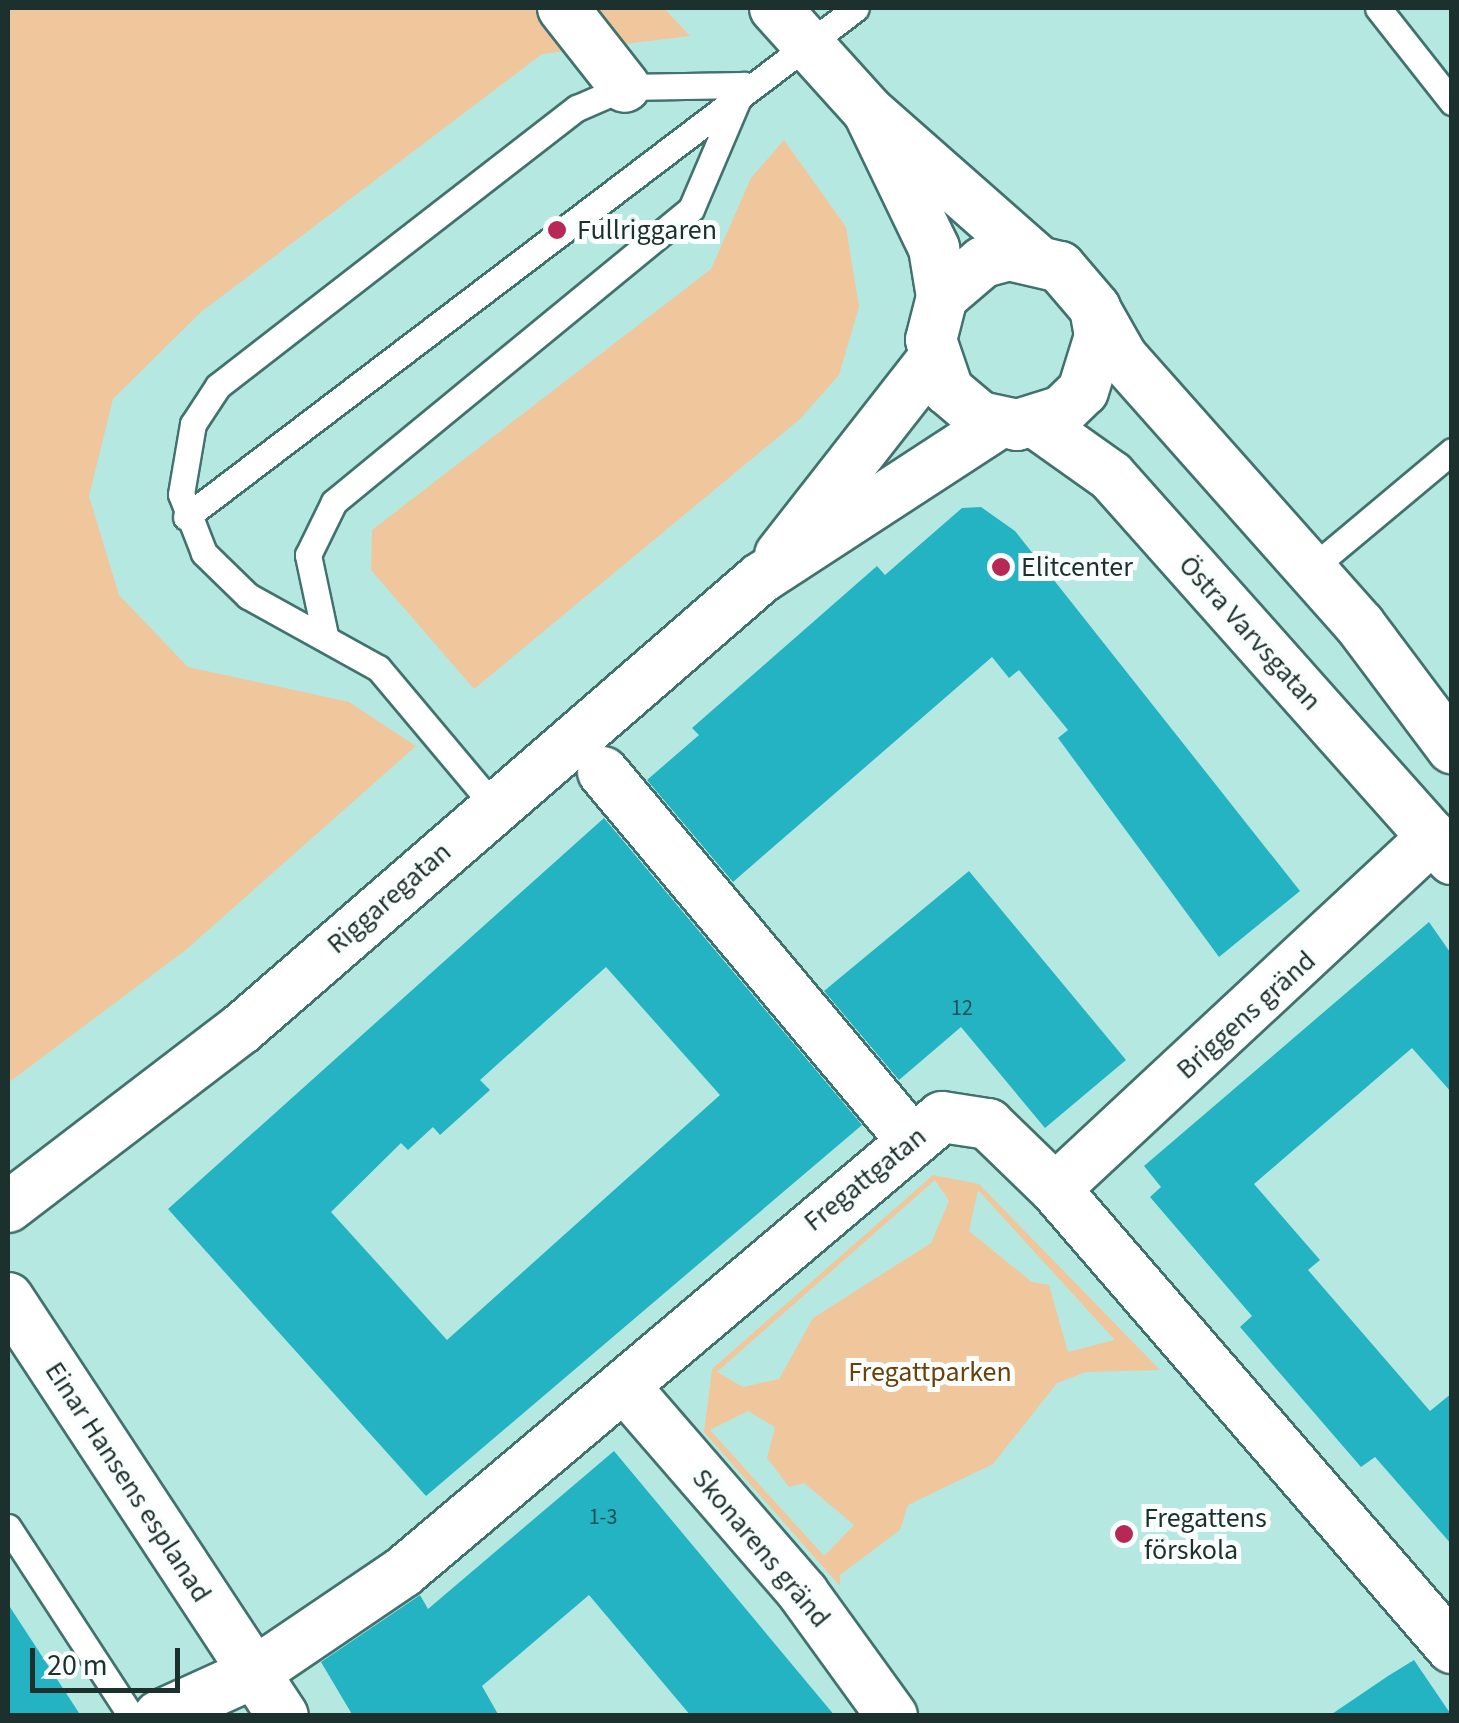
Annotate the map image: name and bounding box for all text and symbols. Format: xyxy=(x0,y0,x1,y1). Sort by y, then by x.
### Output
place label: Fullriggaren xyxy=(577,213,717,247)
marker: Fullriggaren xyxy=(546,219,568,241)
street label: Östra Varvsgatan xyxy=(1172,549,1328,717)
place label: Elitcenter xyxy=(1021,550,1133,584)
marker: Elitcenter xyxy=(990,556,1012,578)
street label: Riggaregatan xyxy=(320,835,458,961)
street label: Briggens gränd xyxy=(1170,944,1322,1086)
house number: 12 xyxy=(951,996,973,1022)
street label: Fregattgatan xyxy=(797,1120,933,1238)
park label: Fregattparken xyxy=(848,1355,1012,1389)
street label: Einar Hansens esplanad xyxy=(38,1356,218,1608)
street label: Skonarens gränd xyxy=(685,1462,837,1634)
place label: Fregattens förskola xyxy=(1144,1501,1267,1567)
house number: 1-3 xyxy=(589,1505,617,1531)
marker: Fregattens förskola xyxy=(1113,1523,1135,1545)
scale bar xyxy=(35,1628,185,1690)
text: 20 m xyxy=(47,1644,108,1687)

